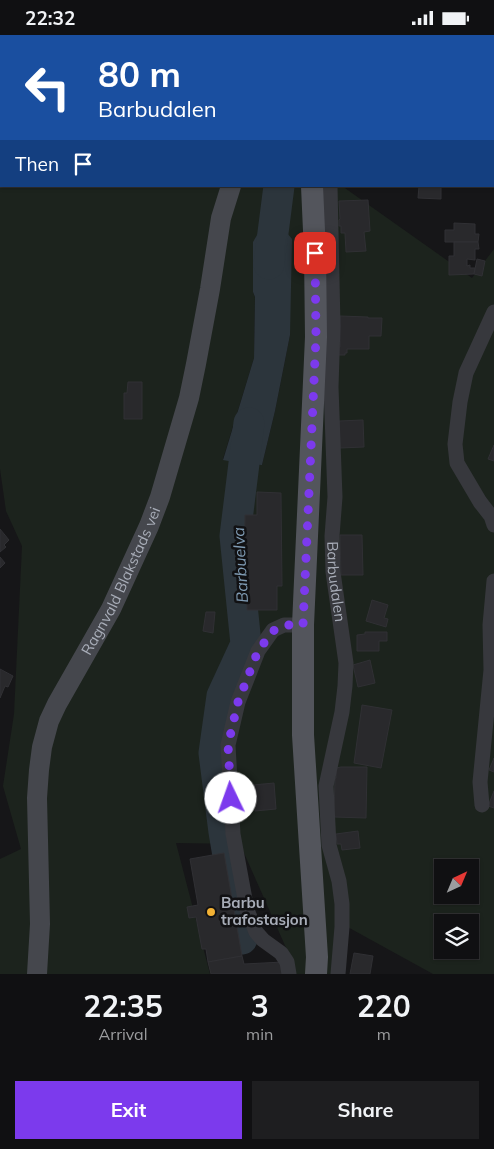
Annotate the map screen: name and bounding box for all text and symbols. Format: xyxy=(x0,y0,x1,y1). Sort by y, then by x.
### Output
text: 22:32 xyxy=(25,6,75,30)
text: 80 m xyxy=(98,52,181,96)
icon: left xyxy=(15,55,80,120)
text: Barbudalen xyxy=(98,95,217,123)
icon: arrive xyxy=(69,150,97,178)
text: Then xyxy=(15,152,59,176)
pin xyxy=(294,232,336,274)
icon: arrive xyxy=(301,239,329,267)
street label: Ragnvald Blakstads vei xyxy=(77,504,164,658)
water label: Barbuelva xyxy=(228,526,252,603)
street label: Barbudalen xyxy=(323,541,350,623)
position arrow xyxy=(204,771,256,823)
north arrow xyxy=(434,859,479,904)
map controls xyxy=(434,859,479,959)
place label: Barbu trafostasjon xyxy=(221,893,308,929)
marker: Barbu trafostasjon xyxy=(205,906,217,918)
button: layers xyxy=(434,914,479,959)
text: 22:35 xyxy=(83,987,163,1025)
text: 3 xyxy=(251,987,269,1025)
text: 220 xyxy=(357,987,411,1025)
text: Arrival xyxy=(99,1024,148,1044)
text: min xyxy=(246,1024,273,1044)
text: m xyxy=(377,1024,391,1044)
button: Exit xyxy=(15,1081,242,1139)
button: Share xyxy=(252,1081,479,1139)

